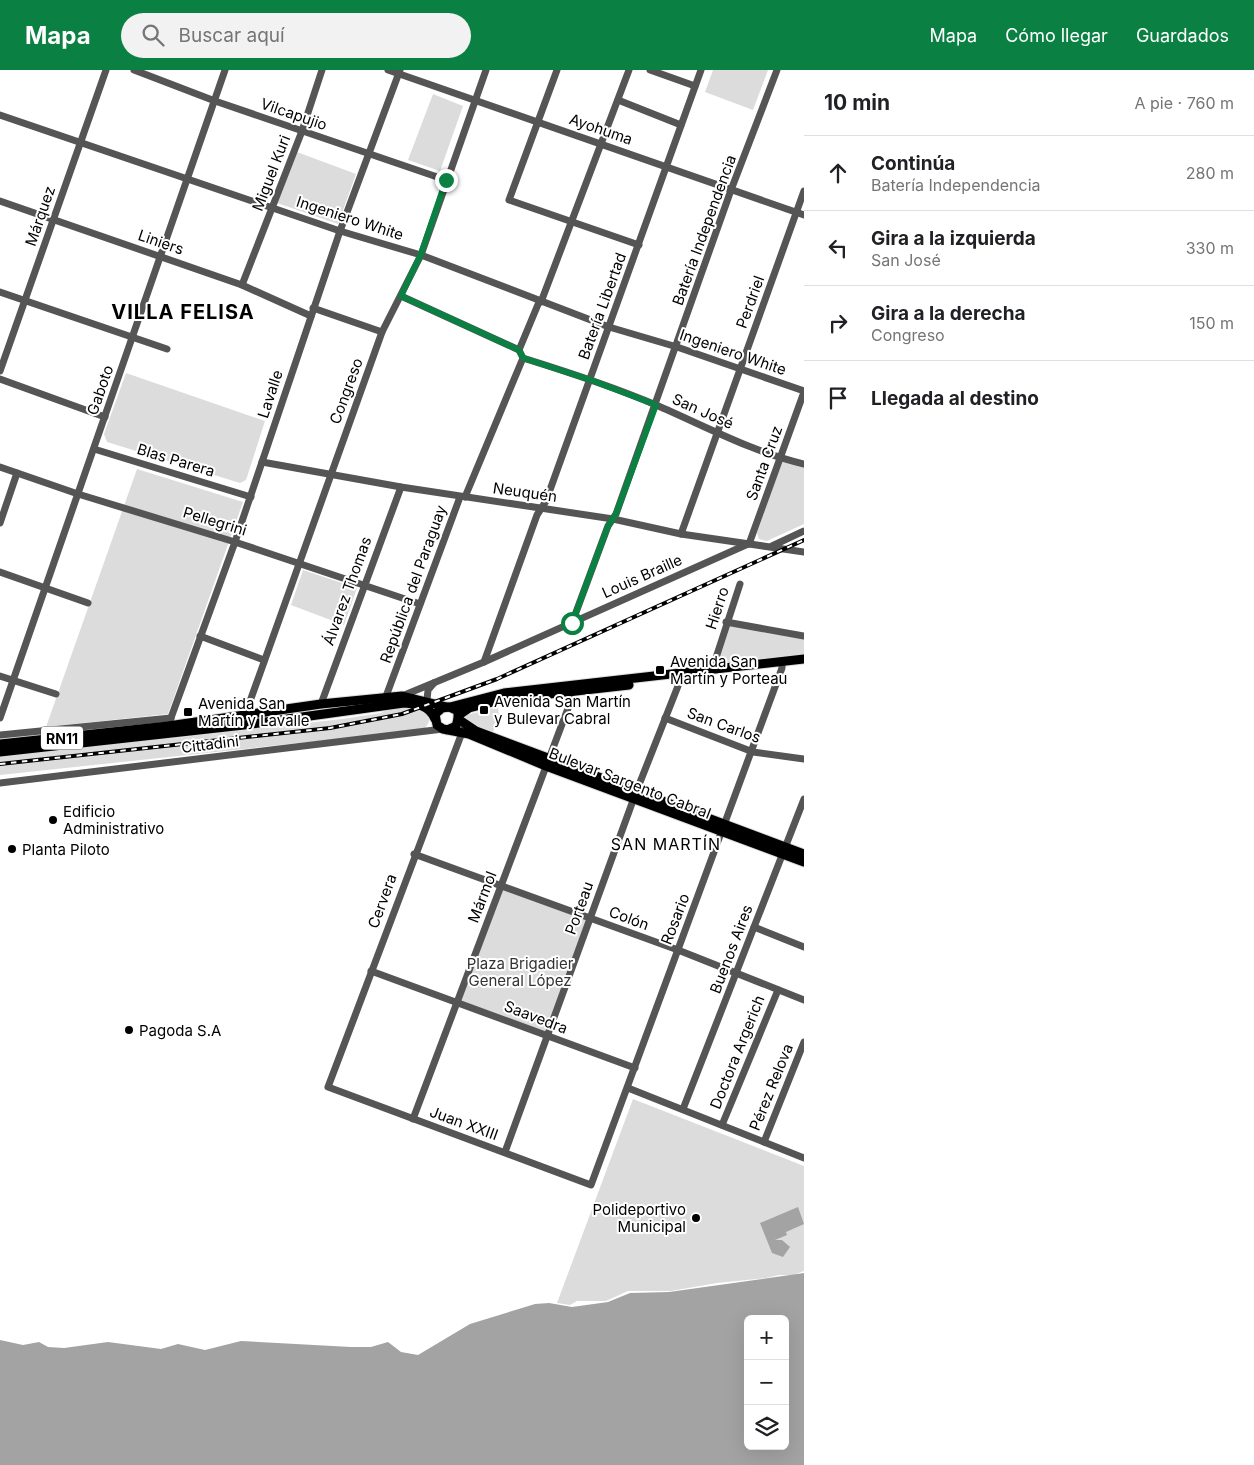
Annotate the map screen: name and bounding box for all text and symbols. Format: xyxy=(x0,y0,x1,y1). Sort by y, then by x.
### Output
search box xyxy=(121,13,471,58)
text: Mapa xyxy=(25,21,91,50)
icon: search xyxy=(139,21,167,49)
text: Buscar aquí xyxy=(179,24,285,47)
text: Mapa xyxy=(930,25,977,46)
text: Cómo llegar xyxy=(1005,25,1108,46)
text: Guardados xyxy=(1136,25,1229,46)
text: 10 min xyxy=(824,90,890,115)
text: A pie · 760 m xyxy=(1135,93,1234,113)
street label: Vilcapujio xyxy=(258,94,330,134)
street label: Ayohuma xyxy=(567,109,635,149)
street label: Miguel Kuri xyxy=(248,132,294,214)
street label: Batería Independencia xyxy=(668,152,740,308)
text: Continúa xyxy=(871,152,955,175)
icon: ahead xyxy=(824,159,852,187)
text: 280 m xyxy=(1186,163,1234,183)
route end xyxy=(435,169,458,192)
text: Batería Independencia xyxy=(871,175,1041,195)
street label: Márquez xyxy=(21,183,59,249)
street label: Ingeniero White xyxy=(294,192,406,244)
street label: Liniers xyxy=(136,225,186,259)
text: Gira a la izquierda xyxy=(871,227,1036,250)
icon: left xyxy=(824,234,852,262)
text: 330 m xyxy=(1186,238,1234,258)
street label: Batería Libertad xyxy=(574,250,630,362)
text: San José xyxy=(871,250,941,270)
street label: Perdriel xyxy=(732,273,768,331)
district label: VILLA FELISA xyxy=(111,300,255,324)
text: Gira a la derecha xyxy=(871,302,1026,325)
icon: right xyxy=(824,309,852,337)
text: 150 m xyxy=(1189,313,1234,333)
street label: Ingeniero White xyxy=(677,325,789,379)
text: Congreso xyxy=(871,325,945,345)
street label: Congreso xyxy=(325,355,367,427)
street label: Gaboto xyxy=(83,363,117,417)
street label: Lavalle xyxy=(253,368,287,420)
icon: arrive xyxy=(824,384,852,412)
text: Llegada al destino xyxy=(871,387,1039,410)
street label: San José xyxy=(669,389,737,433)
street label: Santa Cruz xyxy=(742,423,786,503)
street label: Blas Parera xyxy=(135,439,217,481)
street label: Neuquén xyxy=(492,478,558,506)
street label: Pellegrini xyxy=(181,502,249,540)
street label: República del Paraguay xyxy=(376,502,451,666)
street label: Álvarez Thomas xyxy=(319,534,375,648)
street label: Louis Braille xyxy=(599,550,685,602)
street label: Hierro xyxy=(701,584,733,632)
route start xyxy=(561,612,584,635)
place label: Avenida San Martín y Porteau xyxy=(670,652,787,688)
marker: Avenida San Martín y Porteau xyxy=(654,664,666,676)
place label: Avenida San Martín y Bulevar Cabral xyxy=(494,692,631,728)
place label: Avenida San Martín y Lavalle xyxy=(198,694,310,730)
street label: San Carlos xyxy=(685,703,763,747)
marker: Avenida San Martín y Bulevar Cabral xyxy=(478,704,490,716)
marker: Avenida San Martín y Lavalle xyxy=(182,706,194,718)
road number: RN11 xyxy=(41,726,83,750)
street label: Cittadini xyxy=(180,731,240,757)
street label: Bulevar Sargento Cabral xyxy=(546,743,714,823)
place label: Edificio Administrativo xyxy=(63,802,164,838)
marker: Edificio Administrativo xyxy=(47,814,59,826)
district label: SAN MARTÍN xyxy=(611,834,721,854)
place label: Planta Piloto xyxy=(22,840,110,859)
marker: Planta Piloto xyxy=(6,843,18,855)
street label: Mármol xyxy=(464,869,500,925)
street label: Cervera xyxy=(363,871,401,931)
street label: Porteau xyxy=(561,879,597,937)
street label: Rosario xyxy=(657,891,693,947)
street label: Colón xyxy=(606,902,652,934)
street label: Buenos Aires xyxy=(705,902,757,996)
park label: Plaza Brigadier General López xyxy=(467,954,574,990)
street label: Doctora Argerich xyxy=(706,992,768,1112)
street label: Saavedra xyxy=(502,996,570,1038)
place label: Pagoda S.A xyxy=(139,1021,221,1040)
marker: Pagoda S.A xyxy=(123,1024,135,1036)
street label: Pérez Relova xyxy=(745,1041,797,1133)
street label: Juan XXIII xyxy=(427,1102,501,1144)
place label: Polideportivo Municipal xyxy=(593,1200,686,1236)
marker: Polideportivo Municipal xyxy=(690,1212,702,1224)
map controls xyxy=(744,1315,789,1450)
button: + xyxy=(744,1315,789,1360)
button: − xyxy=(744,1360,789,1405)
button: layers xyxy=(744,1405,789,1450)

